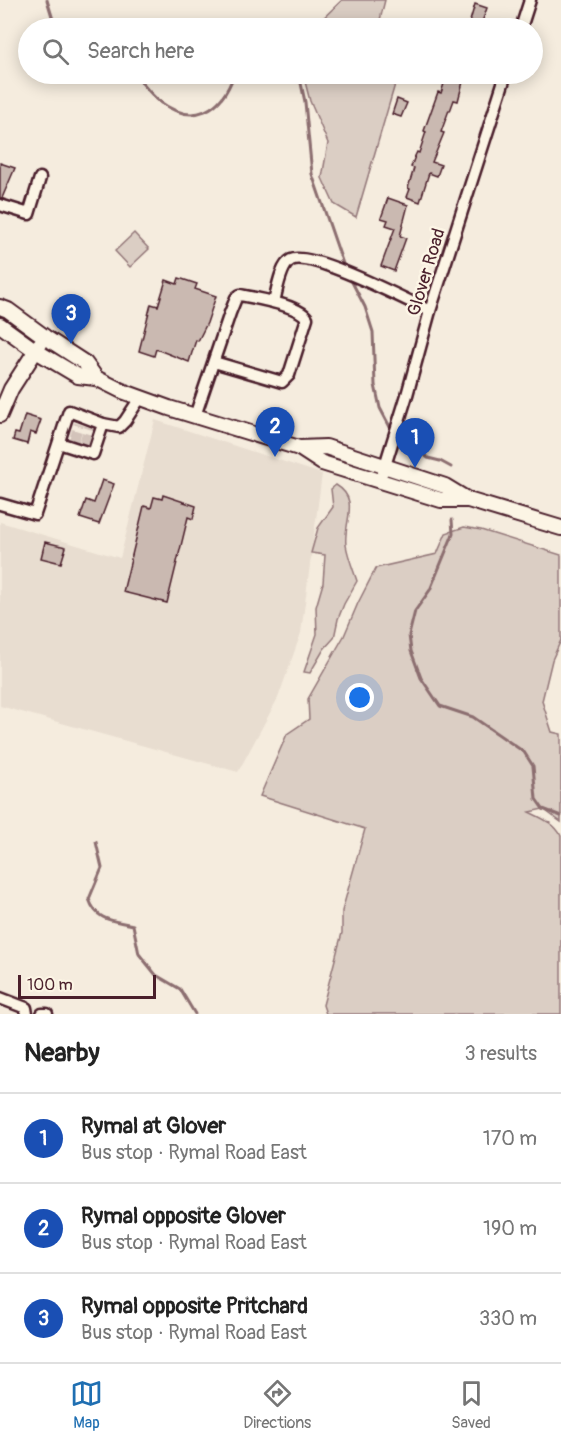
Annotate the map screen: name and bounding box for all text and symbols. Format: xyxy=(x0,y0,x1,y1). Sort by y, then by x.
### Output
search box xyxy=(18,18,543,84)
icon: search xyxy=(39,35,72,68)
text: Search here xyxy=(87,37,194,65)
street label: Glover Road xyxy=(402,226,451,319)
pin: 3 xyxy=(52,294,90,344)
pin: 2 xyxy=(256,408,294,457)
pin: 1 xyxy=(396,418,434,468)
your location xyxy=(345,683,374,712)
scale bar xyxy=(18,972,156,1000)
text: 100 m xyxy=(27,975,73,995)
text: Nearby xyxy=(24,1037,100,1069)
text: 3 results xyxy=(465,1041,537,1066)
text: Rymal at Glover xyxy=(81,1112,226,1140)
text: 1 xyxy=(40,1126,47,1151)
text: 170 m xyxy=(483,1126,537,1151)
text: Bus stop · Rymal Road East xyxy=(81,1140,307,1165)
text: Rymal opposite Glover xyxy=(81,1202,286,1230)
text: 2 xyxy=(38,1216,49,1241)
text: 190 m xyxy=(483,1216,537,1241)
text: Bus stop · Rymal Road East xyxy=(81,1230,307,1255)
text: Rymal opposite Pritchard xyxy=(81,1292,308,1320)
text: 3 xyxy=(38,1306,49,1331)
text: 330 m xyxy=(479,1306,537,1331)
text: Bus stop · Rymal Road East xyxy=(81,1320,307,1345)
tab: Map xyxy=(70,1377,103,1433)
tab: Directions xyxy=(243,1377,311,1433)
tab: Saved xyxy=(451,1377,491,1433)

